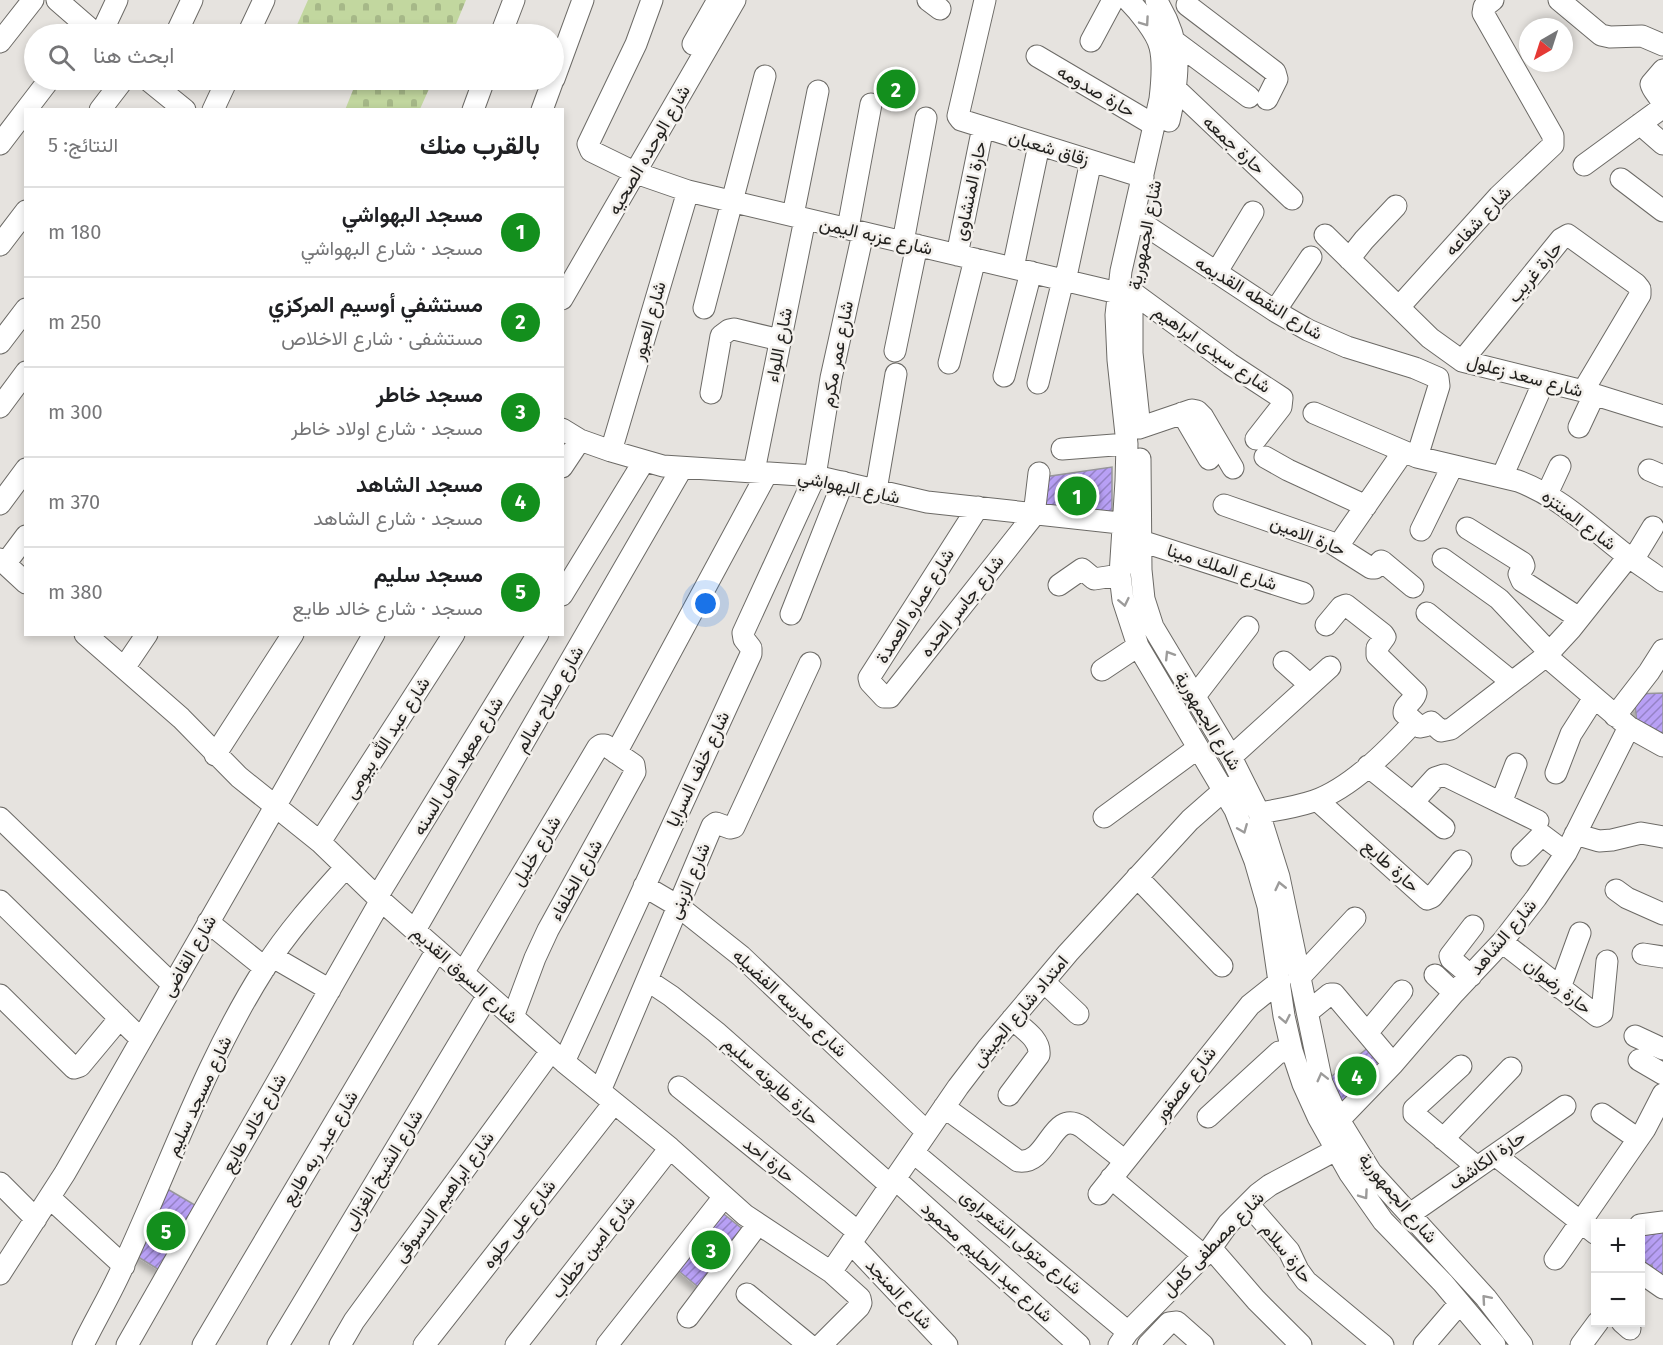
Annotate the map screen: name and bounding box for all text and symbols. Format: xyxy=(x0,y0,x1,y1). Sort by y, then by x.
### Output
one-way arrow xyxy=(1138,15,1149,26)
north arrow xyxy=(1519,18,1573,72)
search box xyxy=(24,24,564,90)
icon: search xyxy=(45,41,78,74)
text: ابحث هنا xyxy=(93,42,174,69)
street label: حارة صدومه xyxy=(1053,60,1139,122)
pin: 2 xyxy=(876,66,916,112)
street label: شارع الوحده الصحيه xyxy=(603,81,696,219)
street label: حارة جمعه xyxy=(1198,111,1270,179)
street label: زقاق شعبان xyxy=(1006,125,1092,171)
text: بالقرب منك xyxy=(420,130,540,161)
text: النتائج: 5 xyxy=(48,133,118,157)
street label: حارة المنشاوى xyxy=(949,139,991,243)
street label: شارع الجمهورية xyxy=(1124,178,1167,292)
street label: شارع شفاعه xyxy=(1440,181,1517,261)
text: مسجد البهواشي xyxy=(342,201,483,228)
street label: شارع عزبه اليمن xyxy=(817,212,935,261)
text: 180 m xyxy=(48,220,101,244)
text: 1 xyxy=(516,220,525,244)
text: مسجد · شارع البهواشي xyxy=(301,236,483,260)
street label: حارة غريب xyxy=(1503,237,1567,307)
street label: شارع النقطه القديمه xyxy=(1191,251,1327,346)
street label: شارع العبور xyxy=(627,279,672,364)
text: مستشفي أوسيم المركزي xyxy=(268,291,483,318)
street label: شارع عمر مكرم xyxy=(816,299,859,409)
street label: شارع سيدى ابراهيم xyxy=(1148,300,1275,399)
street label: شارع اللواء xyxy=(761,306,798,384)
text: 250 m xyxy=(48,310,102,334)
text: 2 xyxy=(515,310,526,334)
text: مستشفى · شارع الاخلاص xyxy=(281,326,483,350)
street label: شارع سعد زعلول xyxy=(1464,350,1585,403)
text: مسجد خاطر xyxy=(376,381,483,408)
text: 300 m xyxy=(48,400,103,424)
text: 3 xyxy=(515,400,526,424)
text: مسجد · شارع اولاد خاطر xyxy=(291,416,483,440)
street label: شارع البهواشي xyxy=(795,465,902,512)
text: مسجد الشاهد xyxy=(356,471,483,498)
pin: 1 xyxy=(1058,474,1096,518)
street label: شارع المنتزه xyxy=(1537,485,1621,556)
text: 370 m xyxy=(48,490,100,514)
text: 4 xyxy=(515,490,526,514)
text: مسجد · شارع الشاهد xyxy=(313,506,483,530)
street label: حارة الامين xyxy=(1267,511,1349,561)
street label: شارع الملك مينا xyxy=(1164,539,1280,596)
street label: شارع عماره العمدة xyxy=(871,545,960,668)
street label: شارع جاسر الحده xyxy=(915,551,1009,662)
text: مسجد سليم xyxy=(374,561,483,588)
text: 380 m xyxy=(48,580,103,604)
text: 5 xyxy=(515,580,526,604)
your location xyxy=(691,589,720,618)
text: مسجد · شارع خالد طايع xyxy=(292,596,483,620)
one-way arrow xyxy=(1117,596,1130,606)
street label: شارع صلاح سالم xyxy=(510,642,589,757)
one-way arrow xyxy=(1164,651,1176,661)
street label: شارع الجمهورية xyxy=(1169,668,1246,775)
street label: شارع عبد الله بيومى xyxy=(339,673,435,804)
street label: شارع معهد اهل السنه xyxy=(408,693,509,840)
street label: شارع خلف السرايا xyxy=(662,708,735,831)
street label: شارع خليل xyxy=(506,812,566,891)
one-way arrow xyxy=(1236,823,1248,834)
street label: حارة طايع xyxy=(1358,835,1424,898)
street label: شارع الخلفاء xyxy=(545,836,608,925)
street label: شارع الزينى xyxy=(663,840,716,923)
one-way arrow xyxy=(1275,881,1288,891)
street label: شارع الشاهد xyxy=(1465,895,1542,980)
street label: شارع القاضى xyxy=(157,911,222,1001)
street label: شارع السوق القديم xyxy=(407,921,523,1029)
street label: شارع مدرسه الفضيله xyxy=(727,944,852,1062)
street label: امتداد شارع الجيش xyxy=(967,951,1074,1072)
street label: حارة رضوان xyxy=(1520,953,1596,1019)
one-way arrow xyxy=(1278,1014,1291,1024)
street label: شارع مسجد سليم xyxy=(162,1032,237,1160)
street label: حارة طابونه سليم xyxy=(718,1032,824,1131)
street label: شارع عصفور xyxy=(1148,1042,1222,1127)
pin: 4 xyxy=(1338,1054,1376,1098)
street label: شارع خالد طايع xyxy=(217,1069,292,1177)
one-way arrow xyxy=(1316,1072,1329,1082)
street label: شارع عبد ربه طايع xyxy=(277,1087,364,1210)
street label: شارع الشيخ الغزالى xyxy=(338,1106,428,1235)
street label: حارة الكاشف xyxy=(1444,1126,1530,1194)
street label: شارع ابراهيم الدسوقى xyxy=(389,1127,500,1267)
street label: حارة احد xyxy=(739,1132,799,1188)
street label: شارع الجمهورية xyxy=(1353,1148,1442,1248)
street label: شارع على حلوه xyxy=(477,1175,561,1273)
street label: شارع متولى الشعراوى xyxy=(955,1185,1086,1300)
street label: شارع مصطفى كامل xyxy=(1157,1187,1270,1302)
one-way arrow xyxy=(1357,1189,1368,1200)
street label: شارع امين خطاب xyxy=(546,1191,641,1303)
street label: شارع عبد الحليم محمود xyxy=(916,1197,1057,1328)
pin: 5 xyxy=(146,1208,186,1254)
street label: حارة سلام xyxy=(1256,1218,1317,1288)
map controls xyxy=(1591,1219,1645,1327)
button: + xyxy=(1591,1219,1645,1273)
pin: 3 xyxy=(692,1228,730,1272)
street label: شارع المنجد xyxy=(860,1254,937,1335)
button: − xyxy=(1591,1273,1645,1327)
one-way arrow xyxy=(1482,1295,1493,1306)

